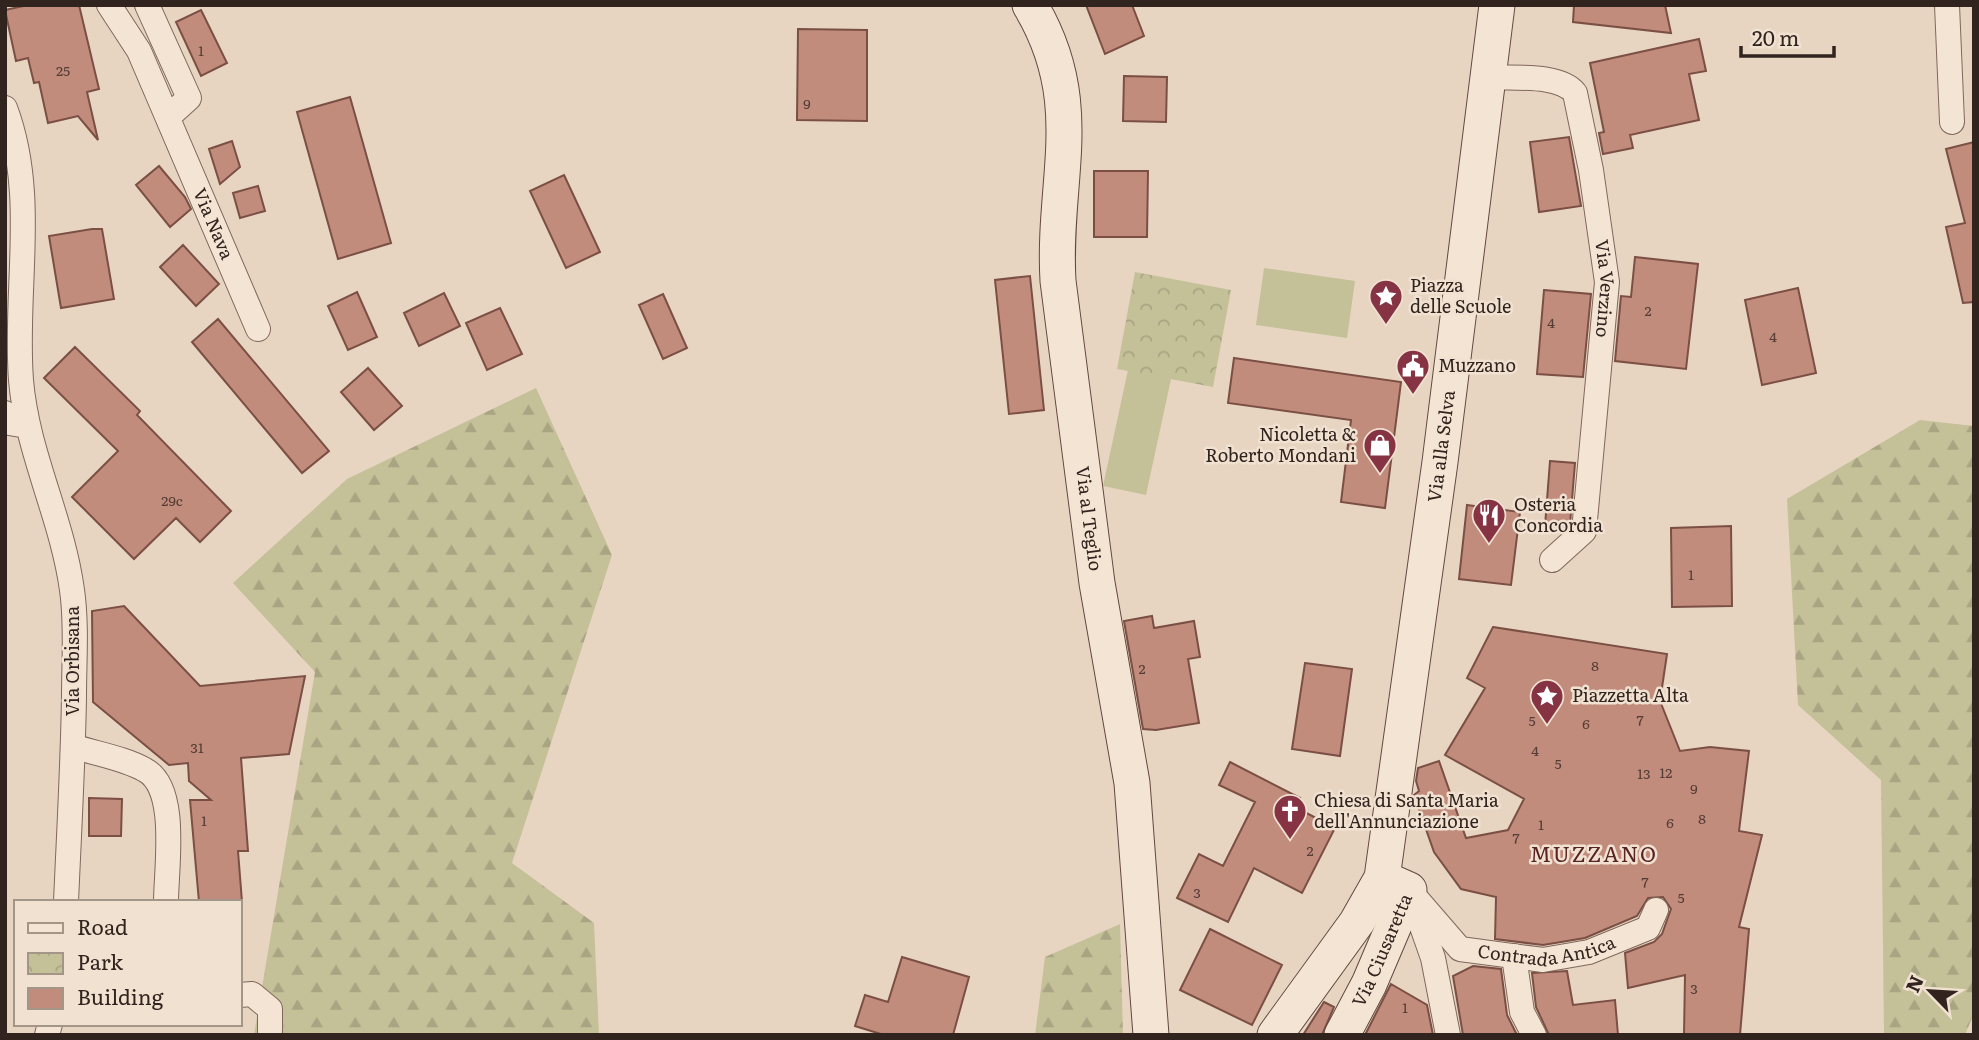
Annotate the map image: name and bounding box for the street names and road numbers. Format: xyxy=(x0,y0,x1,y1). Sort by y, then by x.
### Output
street label: Via Nava xyxy=(187,183,242,264)
street label: Via Verzino xyxy=(1589,237,1622,339)
street label: Via alla Selva xyxy=(1420,388,1461,504)
street label: Via al Teglio xyxy=(1070,464,1110,572)
street label: Via Orbisana xyxy=(58,606,85,716)
street label: Via Ciusaretta xyxy=(1344,889,1418,1011)
street label: Contrada Antica xyxy=(1476,928,1619,973)

